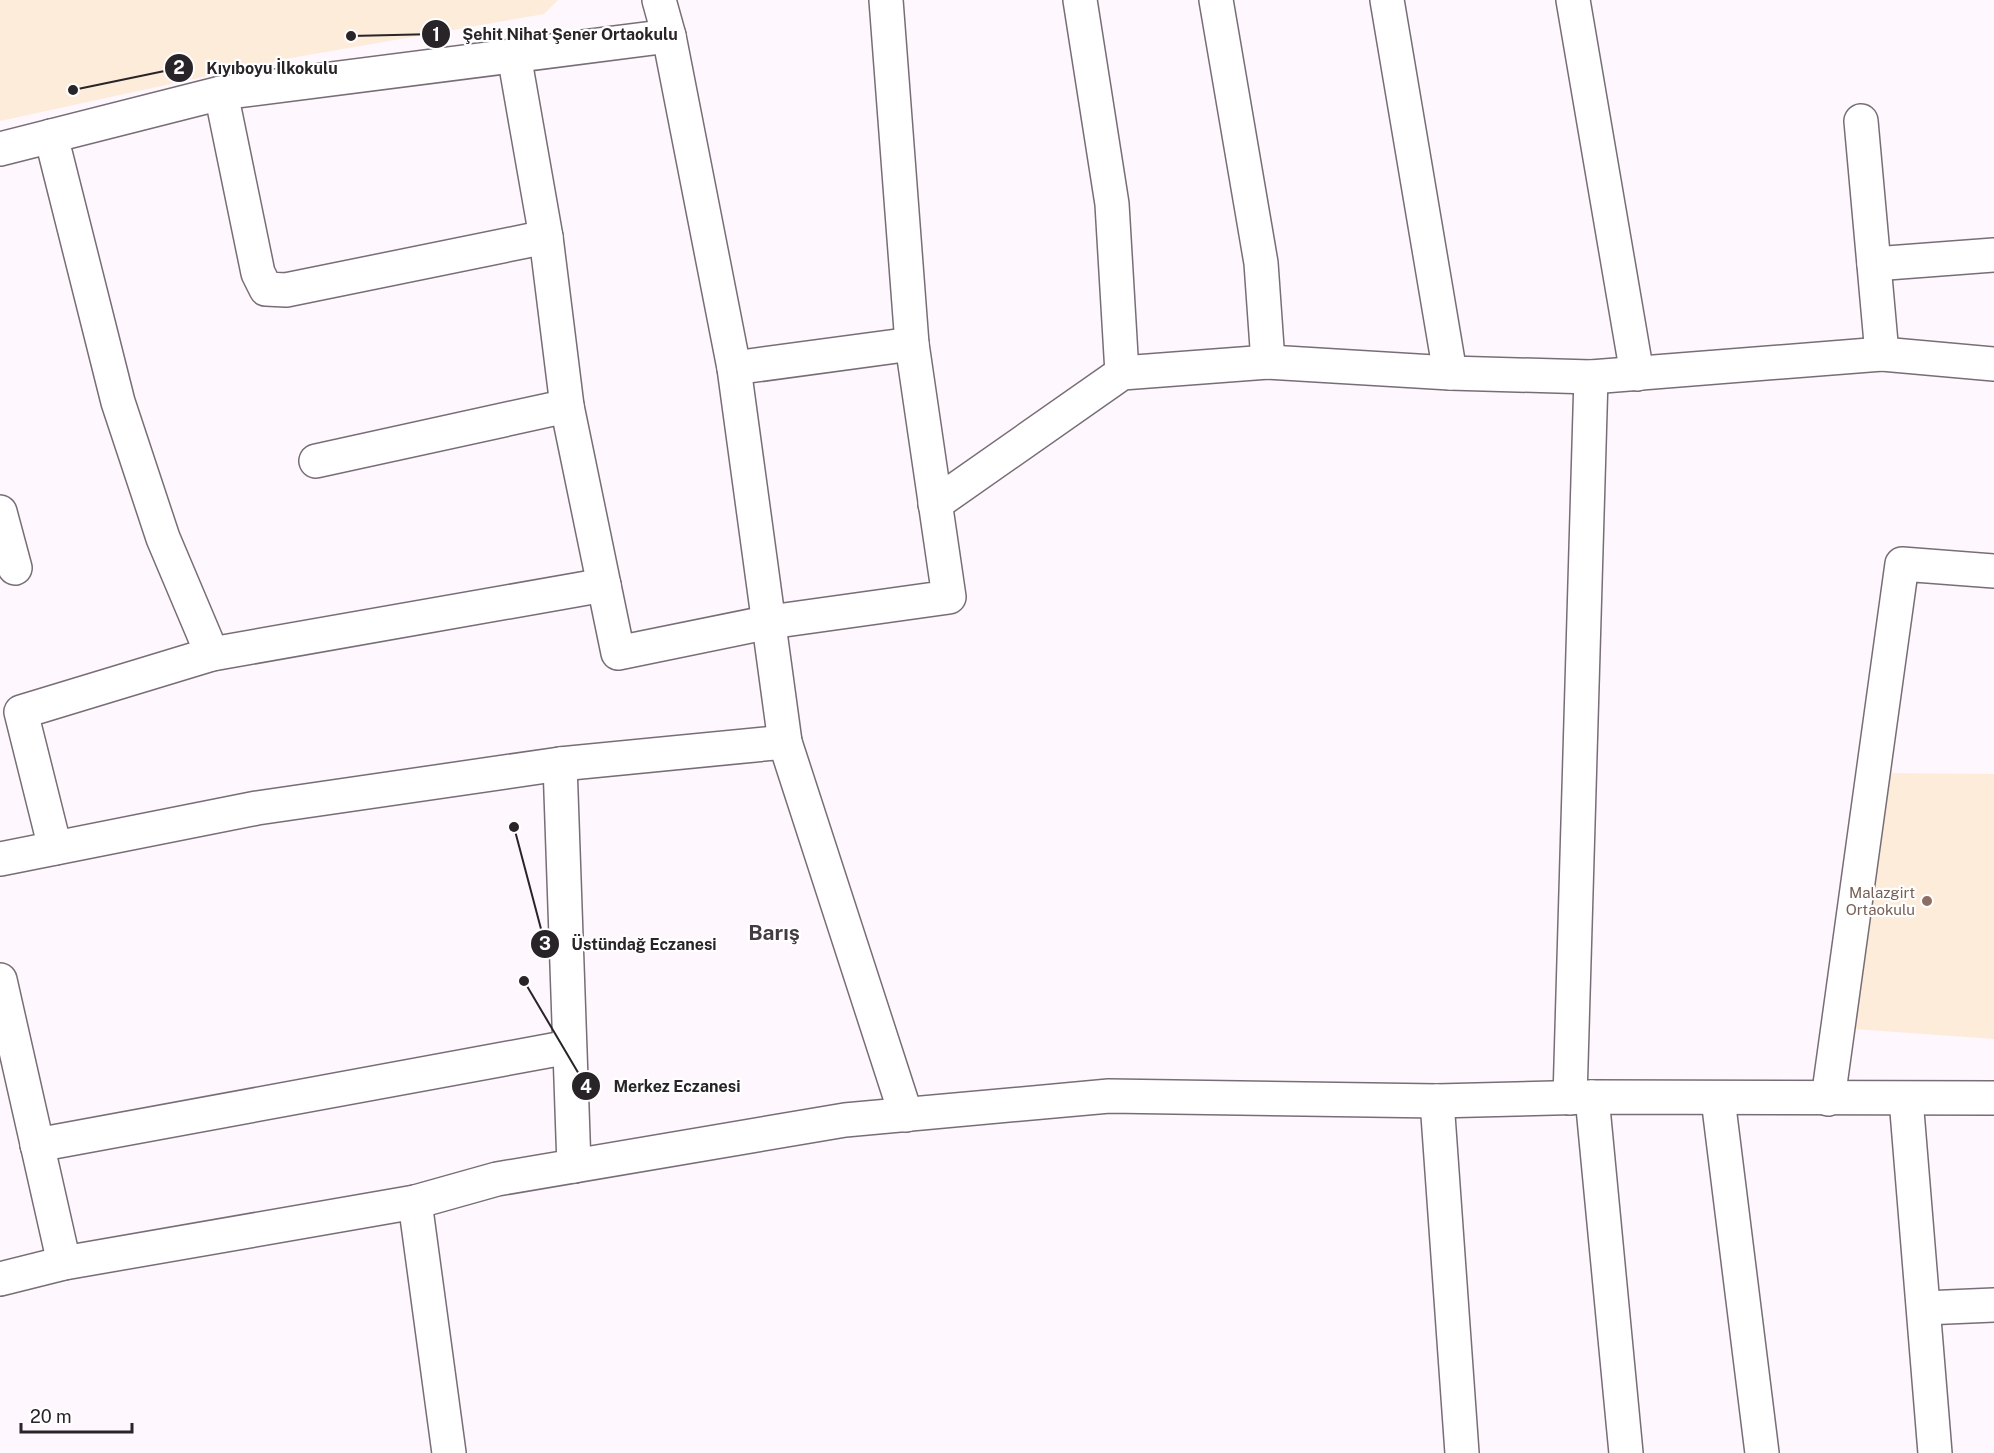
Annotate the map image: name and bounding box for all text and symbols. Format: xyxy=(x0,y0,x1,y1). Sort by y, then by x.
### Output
callout: Şehit Nihat Şener Ortaokulu xyxy=(421,17,690,51)
text: 1 xyxy=(432,24,440,45)
text: Şehit Nihat Şener Ortaokulu xyxy=(462,25,678,44)
callout: Kıyıboyu İlkokulu xyxy=(164,51,349,85)
text: 2 xyxy=(173,57,185,78)
text: Kıyıboyu İlkokulu xyxy=(206,58,338,78)
place label: Malazgirt Ortaokulu xyxy=(1846,884,1915,918)
marker: Malazgirt Ortaokulu xyxy=(1920,894,1934,908)
district label: Barış xyxy=(748,920,800,945)
callout: Üstündağ Eczanesi xyxy=(530,927,729,961)
text: 3 xyxy=(539,933,551,954)
text: Üstündağ Eczanesi xyxy=(571,933,717,954)
callout: Merkez Eczanesi xyxy=(571,1069,752,1103)
text: 4 xyxy=(580,1076,592,1097)
text: Merkez Eczanesi xyxy=(614,1077,740,1096)
scale bar xyxy=(21,1396,132,1434)
text: 20 m xyxy=(30,1406,72,1427)

